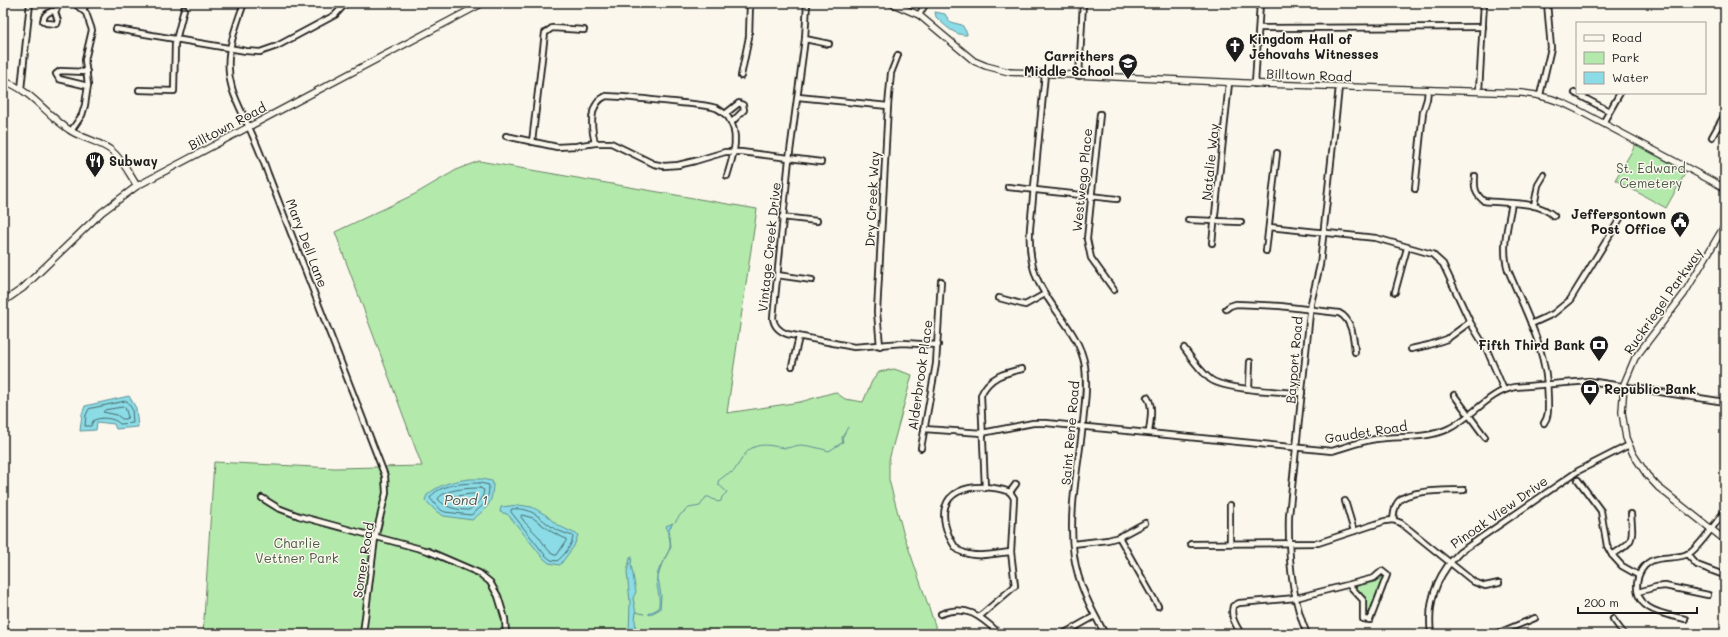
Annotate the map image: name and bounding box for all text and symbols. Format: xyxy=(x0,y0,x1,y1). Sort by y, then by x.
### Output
legend xyxy=(1576,22,1706,94)
text: Road xyxy=(1612,29,1642,45)
place label: Kingdom Hall of Jehovahs Witnesses xyxy=(1249,30,1378,62)
church icon: Kingdom Hall of Jehovahs Witnesses xyxy=(1224,35,1246,63)
place label: Carrithers Middle School xyxy=(1024,47,1114,79)
text: Park xyxy=(1612,49,1639,65)
school or university icon: Carrithers Middle School xyxy=(1117,52,1139,80)
street label: Billtown Road xyxy=(1266,65,1352,84)
text: Water xyxy=(1612,69,1649,85)
street label: Billtown Road xyxy=(185,98,269,153)
street label: Natalie Way xyxy=(1197,122,1222,201)
street label: Westwego Place xyxy=(1068,127,1095,233)
restaurant icon: Subway xyxy=(84,150,106,178)
street label: Dry Creek Way xyxy=(861,151,883,247)
place label: Subway xyxy=(109,152,158,170)
park label: St. Edward Cemetery xyxy=(1616,159,1686,191)
street label: Vintage Creek Drive xyxy=(753,181,784,313)
street label: Mary Dell Lane xyxy=(283,196,332,290)
place label: Jeffersontown Post Office xyxy=(1571,205,1666,237)
public building icon: Jeffersontown Post Office xyxy=(1669,210,1691,238)
street label: Ruckriegel Parkway xyxy=(1619,244,1706,357)
street label: Bayport Road xyxy=(1281,316,1306,404)
street label: Alderbrook Place xyxy=(903,319,936,431)
bank icon: Fifth Third Bank xyxy=(1588,334,1610,362)
place label: Fifth Third Bank xyxy=(1478,336,1585,353)
bank icon: Republic Bank xyxy=(1579,378,1601,406)
street label: Saint Rene Road xyxy=(1056,380,1083,486)
place label: Republic Bank xyxy=(1604,380,1696,397)
street label: Gaudet Road xyxy=(1323,417,1408,446)
street label: Pinoak View Drive xyxy=(1447,472,1551,552)
water label: Pond 1 xyxy=(444,490,488,509)
street label: Somer Road xyxy=(348,521,377,599)
park label: Charlie Vettner Park xyxy=(255,534,339,566)
scale bar xyxy=(1578,589,1697,615)
text: 200 m xyxy=(1584,594,1619,610)

